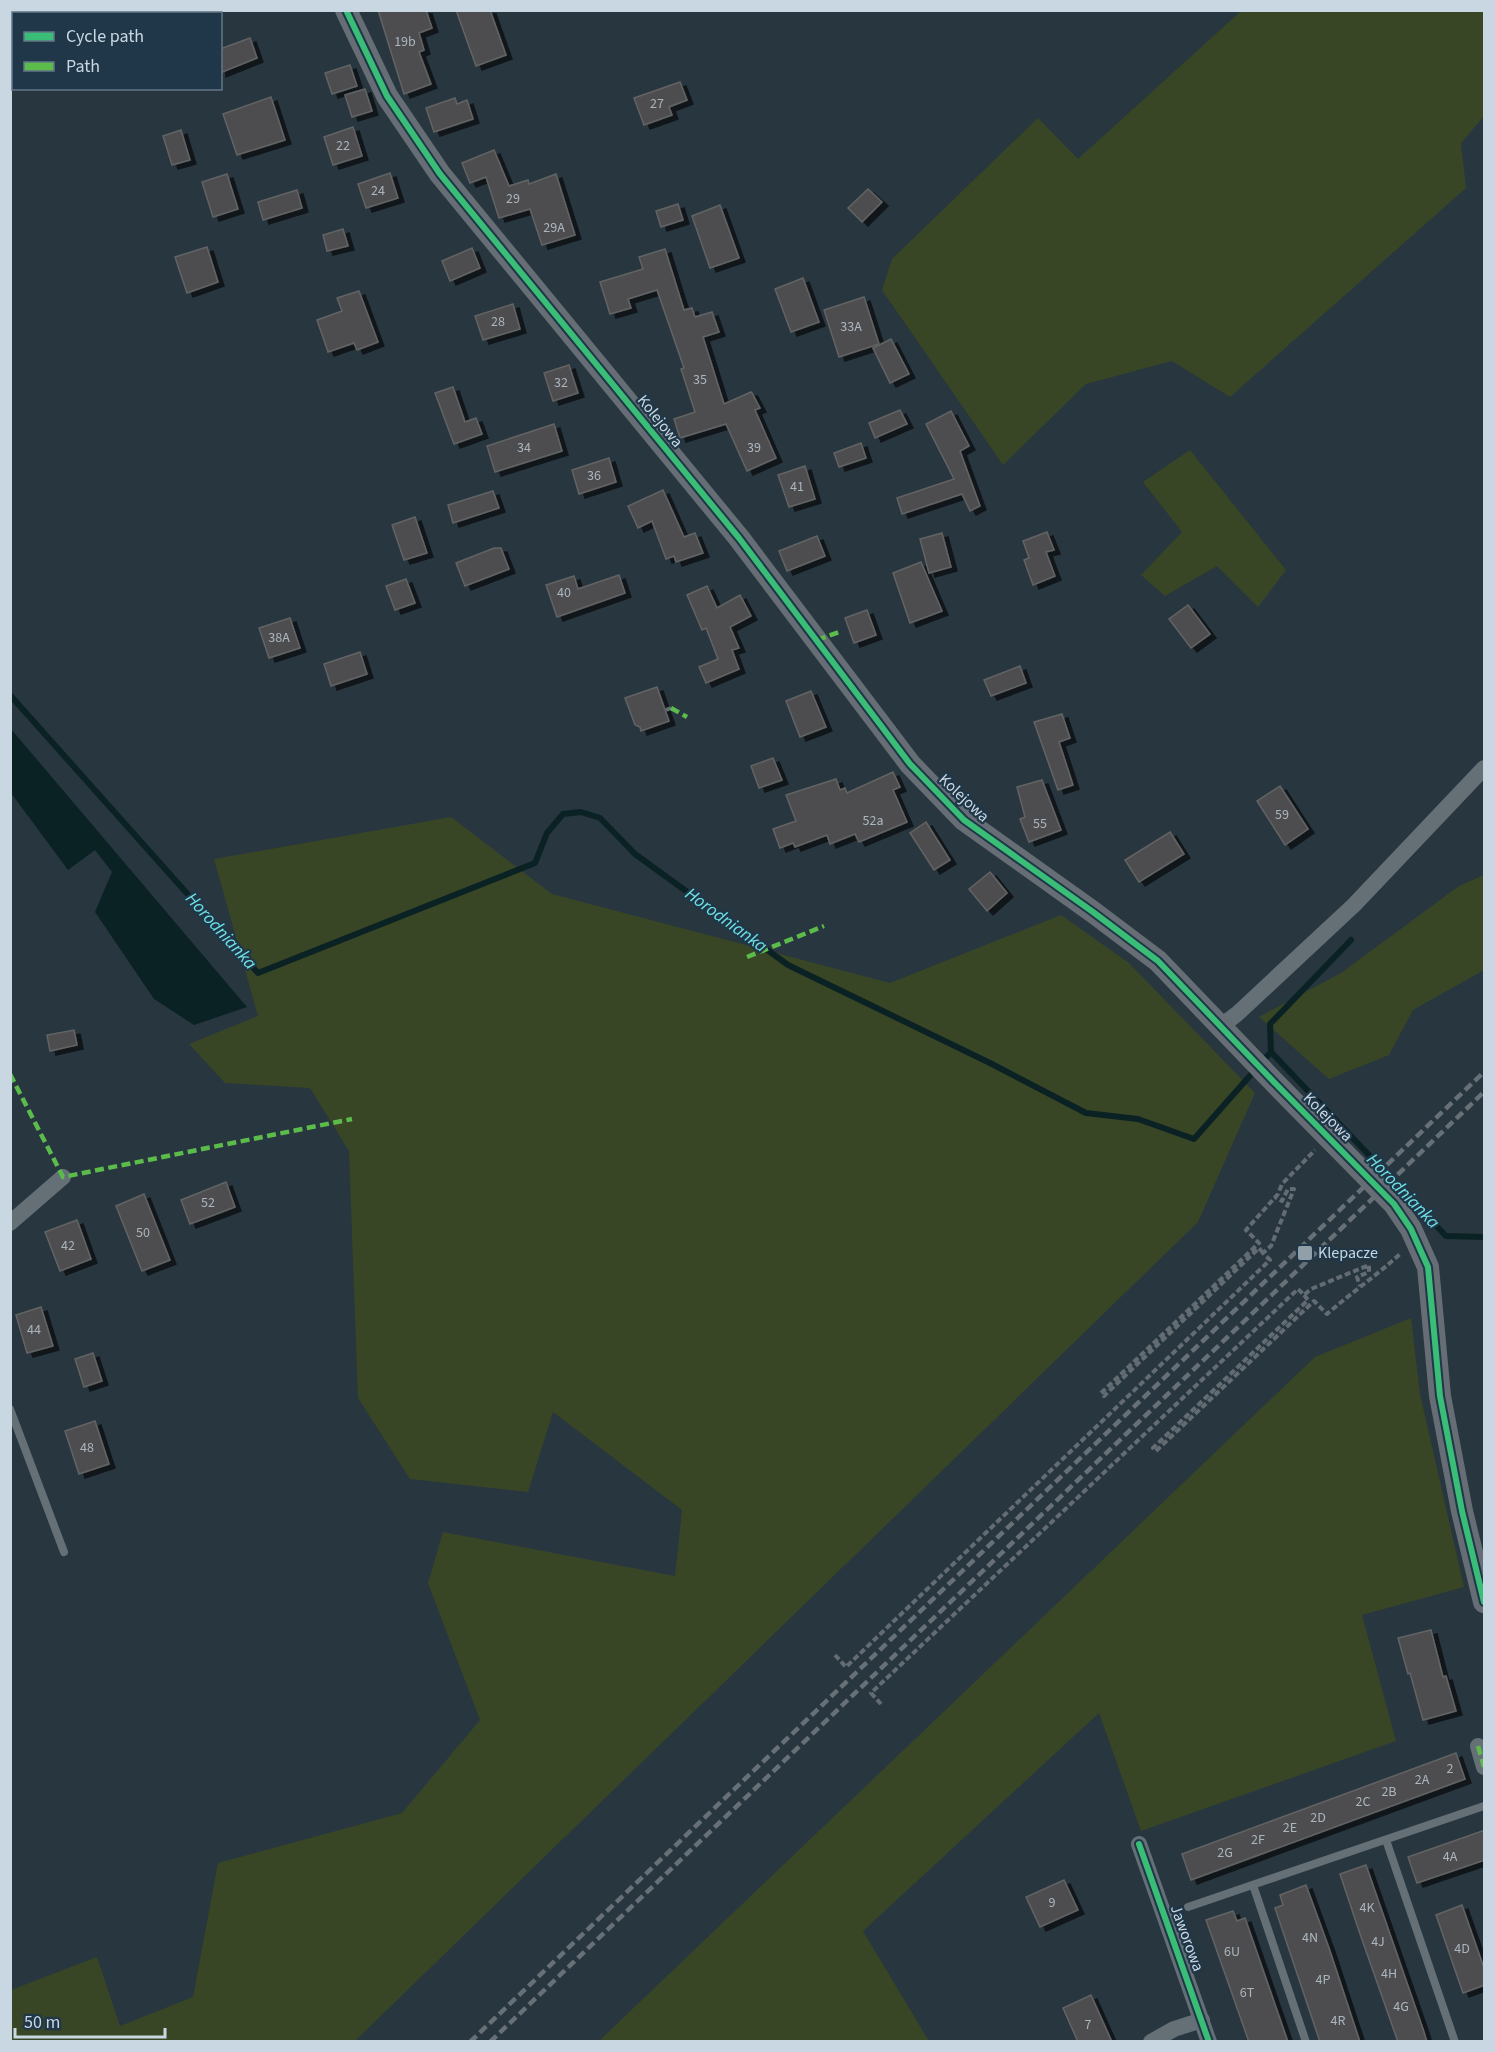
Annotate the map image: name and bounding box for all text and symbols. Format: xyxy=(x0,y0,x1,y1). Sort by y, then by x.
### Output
legend xyxy=(12,12,222,90)
text: Cycle path xyxy=(66,24,144,49)
house number: 19b xyxy=(394,32,416,52)
text: Path xyxy=(66,54,100,79)
house number: 27 xyxy=(650,94,664,114)
house number: 22 xyxy=(336,136,350,156)
house number: 24 xyxy=(371,181,385,201)
house number: 29 xyxy=(506,189,520,209)
house number: 29A xyxy=(543,218,565,238)
house number: 28 xyxy=(491,312,505,332)
house number: 33A xyxy=(840,317,862,337)
house number: 35 xyxy=(693,370,707,390)
house number: 32 xyxy=(554,373,568,393)
street label: Kolejowa xyxy=(632,390,688,452)
house number: 34 xyxy=(517,438,531,458)
house number: 39 xyxy=(747,438,761,458)
house number: 36 xyxy=(587,466,601,486)
house number: 41 xyxy=(790,477,804,497)
house number: 40 xyxy=(557,583,571,603)
house number: 38A xyxy=(268,628,290,648)
street label: Kolejowa xyxy=(934,769,994,827)
house number: 59 xyxy=(1275,805,1289,825)
house number: 52a xyxy=(863,811,883,831)
house number: 55 xyxy=(1033,814,1047,834)
water label: Horodnianka xyxy=(680,882,772,959)
water label: Horodnianka xyxy=(180,887,263,975)
street label: Kolejowa xyxy=(1298,1087,1358,1147)
water label: Horodnianka xyxy=(1361,1148,1446,1234)
house number: 52 xyxy=(201,1193,215,1213)
house number: 50 xyxy=(136,1223,150,1243)
house number: 42 xyxy=(61,1236,75,1256)
place label: Klepacze xyxy=(1318,1242,1378,1264)
marker: Klepacze xyxy=(1296,1244,1314,1262)
house number: 44 xyxy=(27,1320,41,1340)
house number: 48 xyxy=(80,1438,94,1458)
house number: 2 xyxy=(1447,1759,1454,1779)
house number: 2A xyxy=(1415,1770,1430,1790)
house number: 2B xyxy=(1381,1782,1397,1802)
house number: 2C xyxy=(1356,1792,1370,1812)
house number: 2D xyxy=(1310,1808,1326,1828)
house number: 2E xyxy=(1283,1818,1297,1838)
house number: 2F xyxy=(1251,1830,1265,1850)
house number: 2G xyxy=(1217,1843,1233,1863)
house number: 4A xyxy=(1443,1847,1458,1867)
house number: 9 xyxy=(1049,1893,1056,1913)
house number: 4K xyxy=(1359,1898,1375,1918)
street label: Jaworowa xyxy=(1165,1902,1209,1974)
house number: 4N xyxy=(1302,1928,1318,1948)
house number: 4J xyxy=(1371,1932,1385,1952)
house number: 4D xyxy=(1454,1939,1470,1959)
house number: 6U xyxy=(1224,1942,1240,1962)
house number: 4H xyxy=(1381,1964,1397,1984)
house number: 4P xyxy=(1316,1970,1331,1990)
house number: 6T xyxy=(1240,1983,1255,2003)
house number: 4G xyxy=(1393,1997,1409,2017)
scale bar xyxy=(15,2001,165,2039)
text: 50 m xyxy=(24,2010,60,2035)
house number: 4R xyxy=(1331,2011,1345,2031)
house number: 7 xyxy=(1085,2015,1092,2035)

